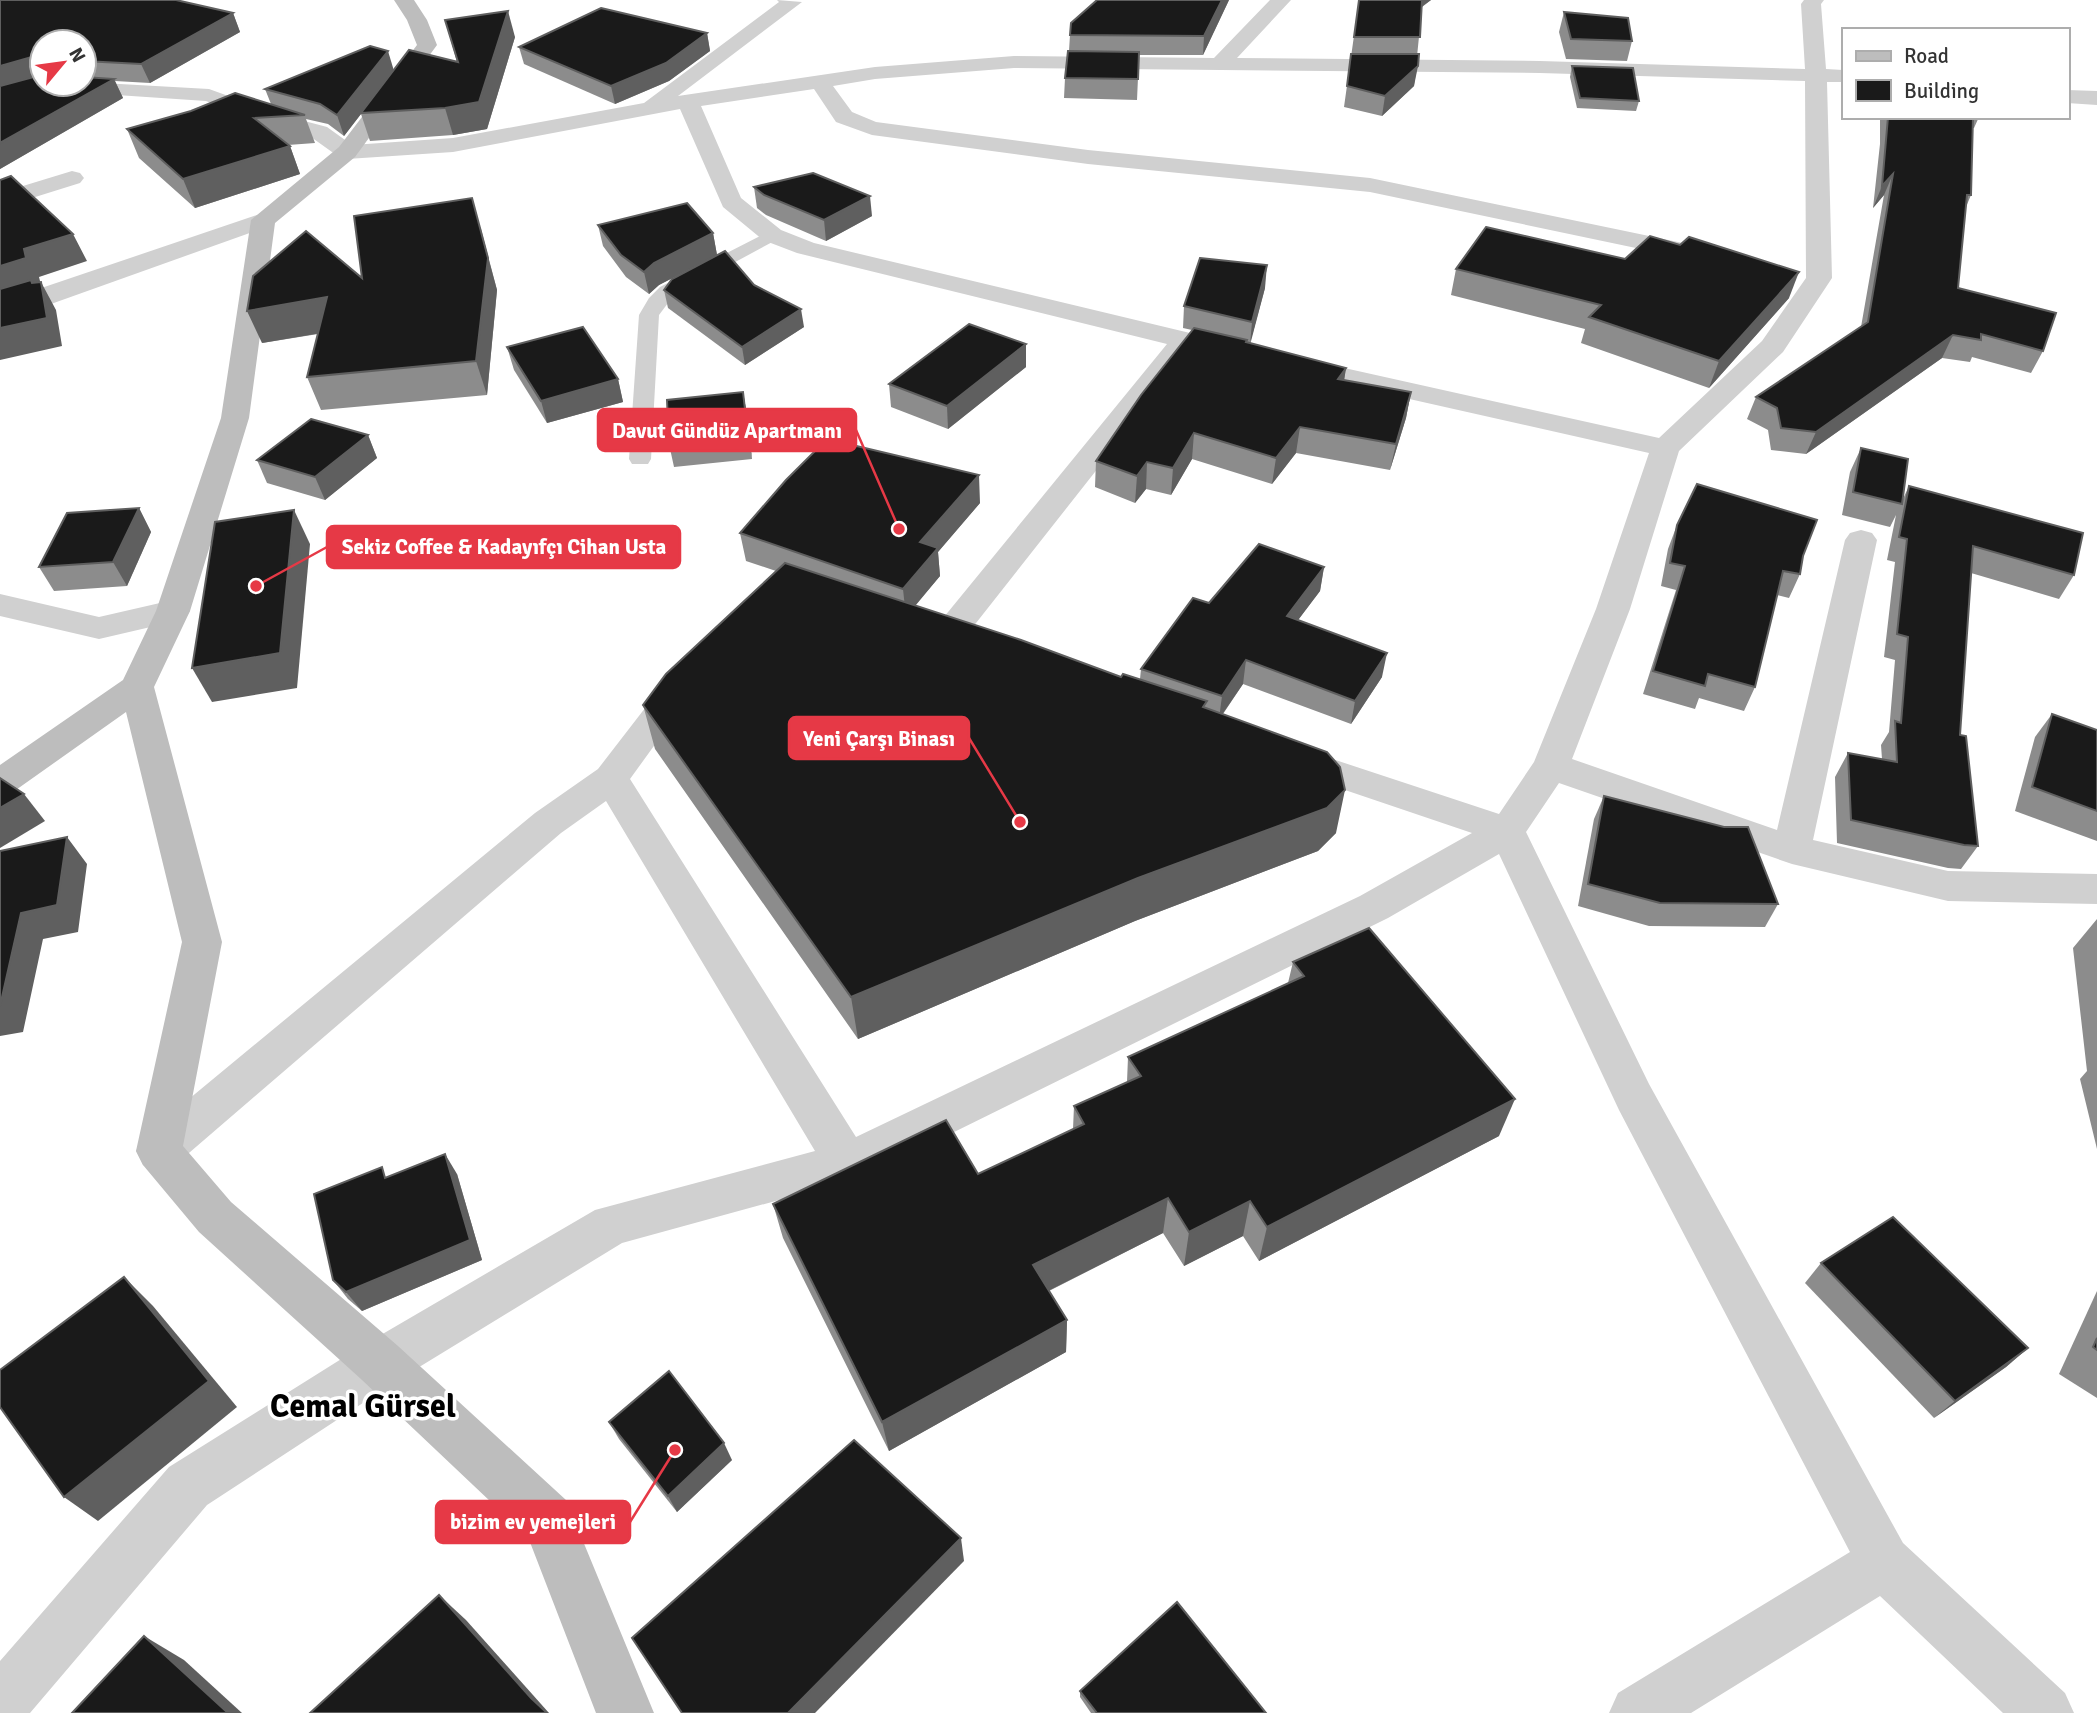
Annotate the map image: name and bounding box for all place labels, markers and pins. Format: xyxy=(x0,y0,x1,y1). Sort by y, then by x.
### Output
callout: Davut Gündüz Apartmanı xyxy=(598,409,856,451)
callout: Sekiz Coffee & Kadayıfçı Cihan Usta xyxy=(327,526,680,568)
callout: Yeni Çarşı Binası xyxy=(789,717,969,759)
callout: bizim ev yemejleri xyxy=(436,1501,630,1543)

